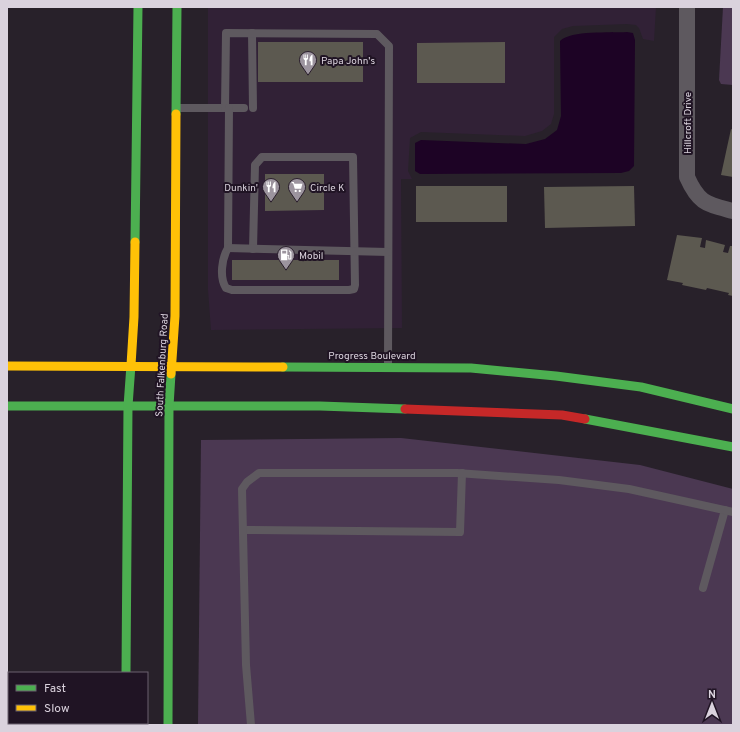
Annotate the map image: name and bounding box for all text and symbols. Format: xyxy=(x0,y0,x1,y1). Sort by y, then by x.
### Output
restaurant icon: Papa John's xyxy=(298,50,318,75)
place label: Papa John's xyxy=(321,55,375,68)
street label: Hillcroft Drive xyxy=(682,92,695,154)
restaurant icon: Dunkin' xyxy=(261,177,281,202)
supermarket icon: Circle K xyxy=(287,177,307,202)
place label: Dunkin' xyxy=(224,182,258,195)
place label: Circle K xyxy=(310,182,345,195)
fuel station icon: Mobil xyxy=(276,245,296,270)
place label: Mobil xyxy=(299,250,323,263)
street label: South Falkenburg Road xyxy=(153,313,172,417)
street label: Progress Boulevard xyxy=(328,350,416,363)
legend xyxy=(8,672,148,724)
text: Fast xyxy=(44,681,66,697)
north arrow xyxy=(692,684,732,724)
text: N xyxy=(708,688,716,702)
text: Slow xyxy=(44,701,70,717)

